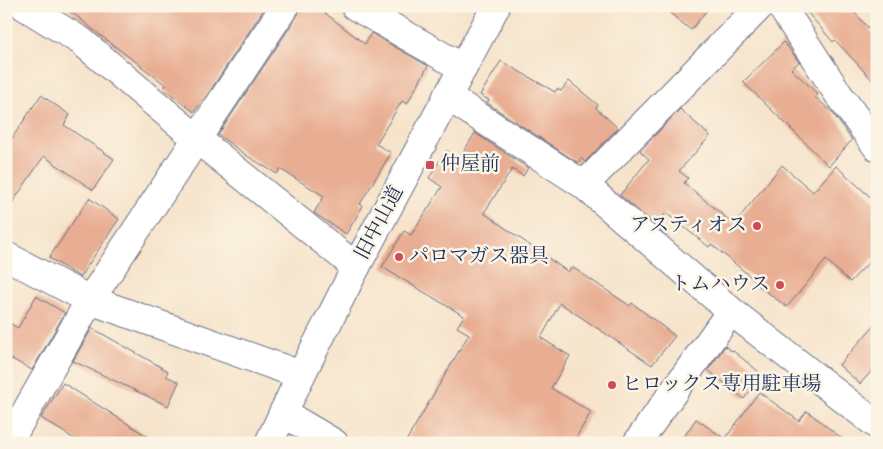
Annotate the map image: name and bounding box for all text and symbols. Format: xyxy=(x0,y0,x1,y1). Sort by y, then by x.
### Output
place label: 仲屋前 xyxy=(440,151,500,179)
marker: 仲屋前 xyxy=(424,159,436,171)
street label: 旧中山道 xyxy=(349,181,411,265)
place label: アスティオス xyxy=(630,212,747,240)
marker: アスティオス xyxy=(751,220,763,232)
place label: パロマガス器具 xyxy=(409,243,549,271)
marker: パロマガス器具 xyxy=(393,251,405,263)
place label: トムハウス xyxy=(671,271,770,299)
marker: トムハウス xyxy=(774,279,786,291)
place label: ヒロックス専用駐車場 xyxy=(622,371,821,399)
marker: ヒロックス専用駐車場 xyxy=(606,379,618,391)

